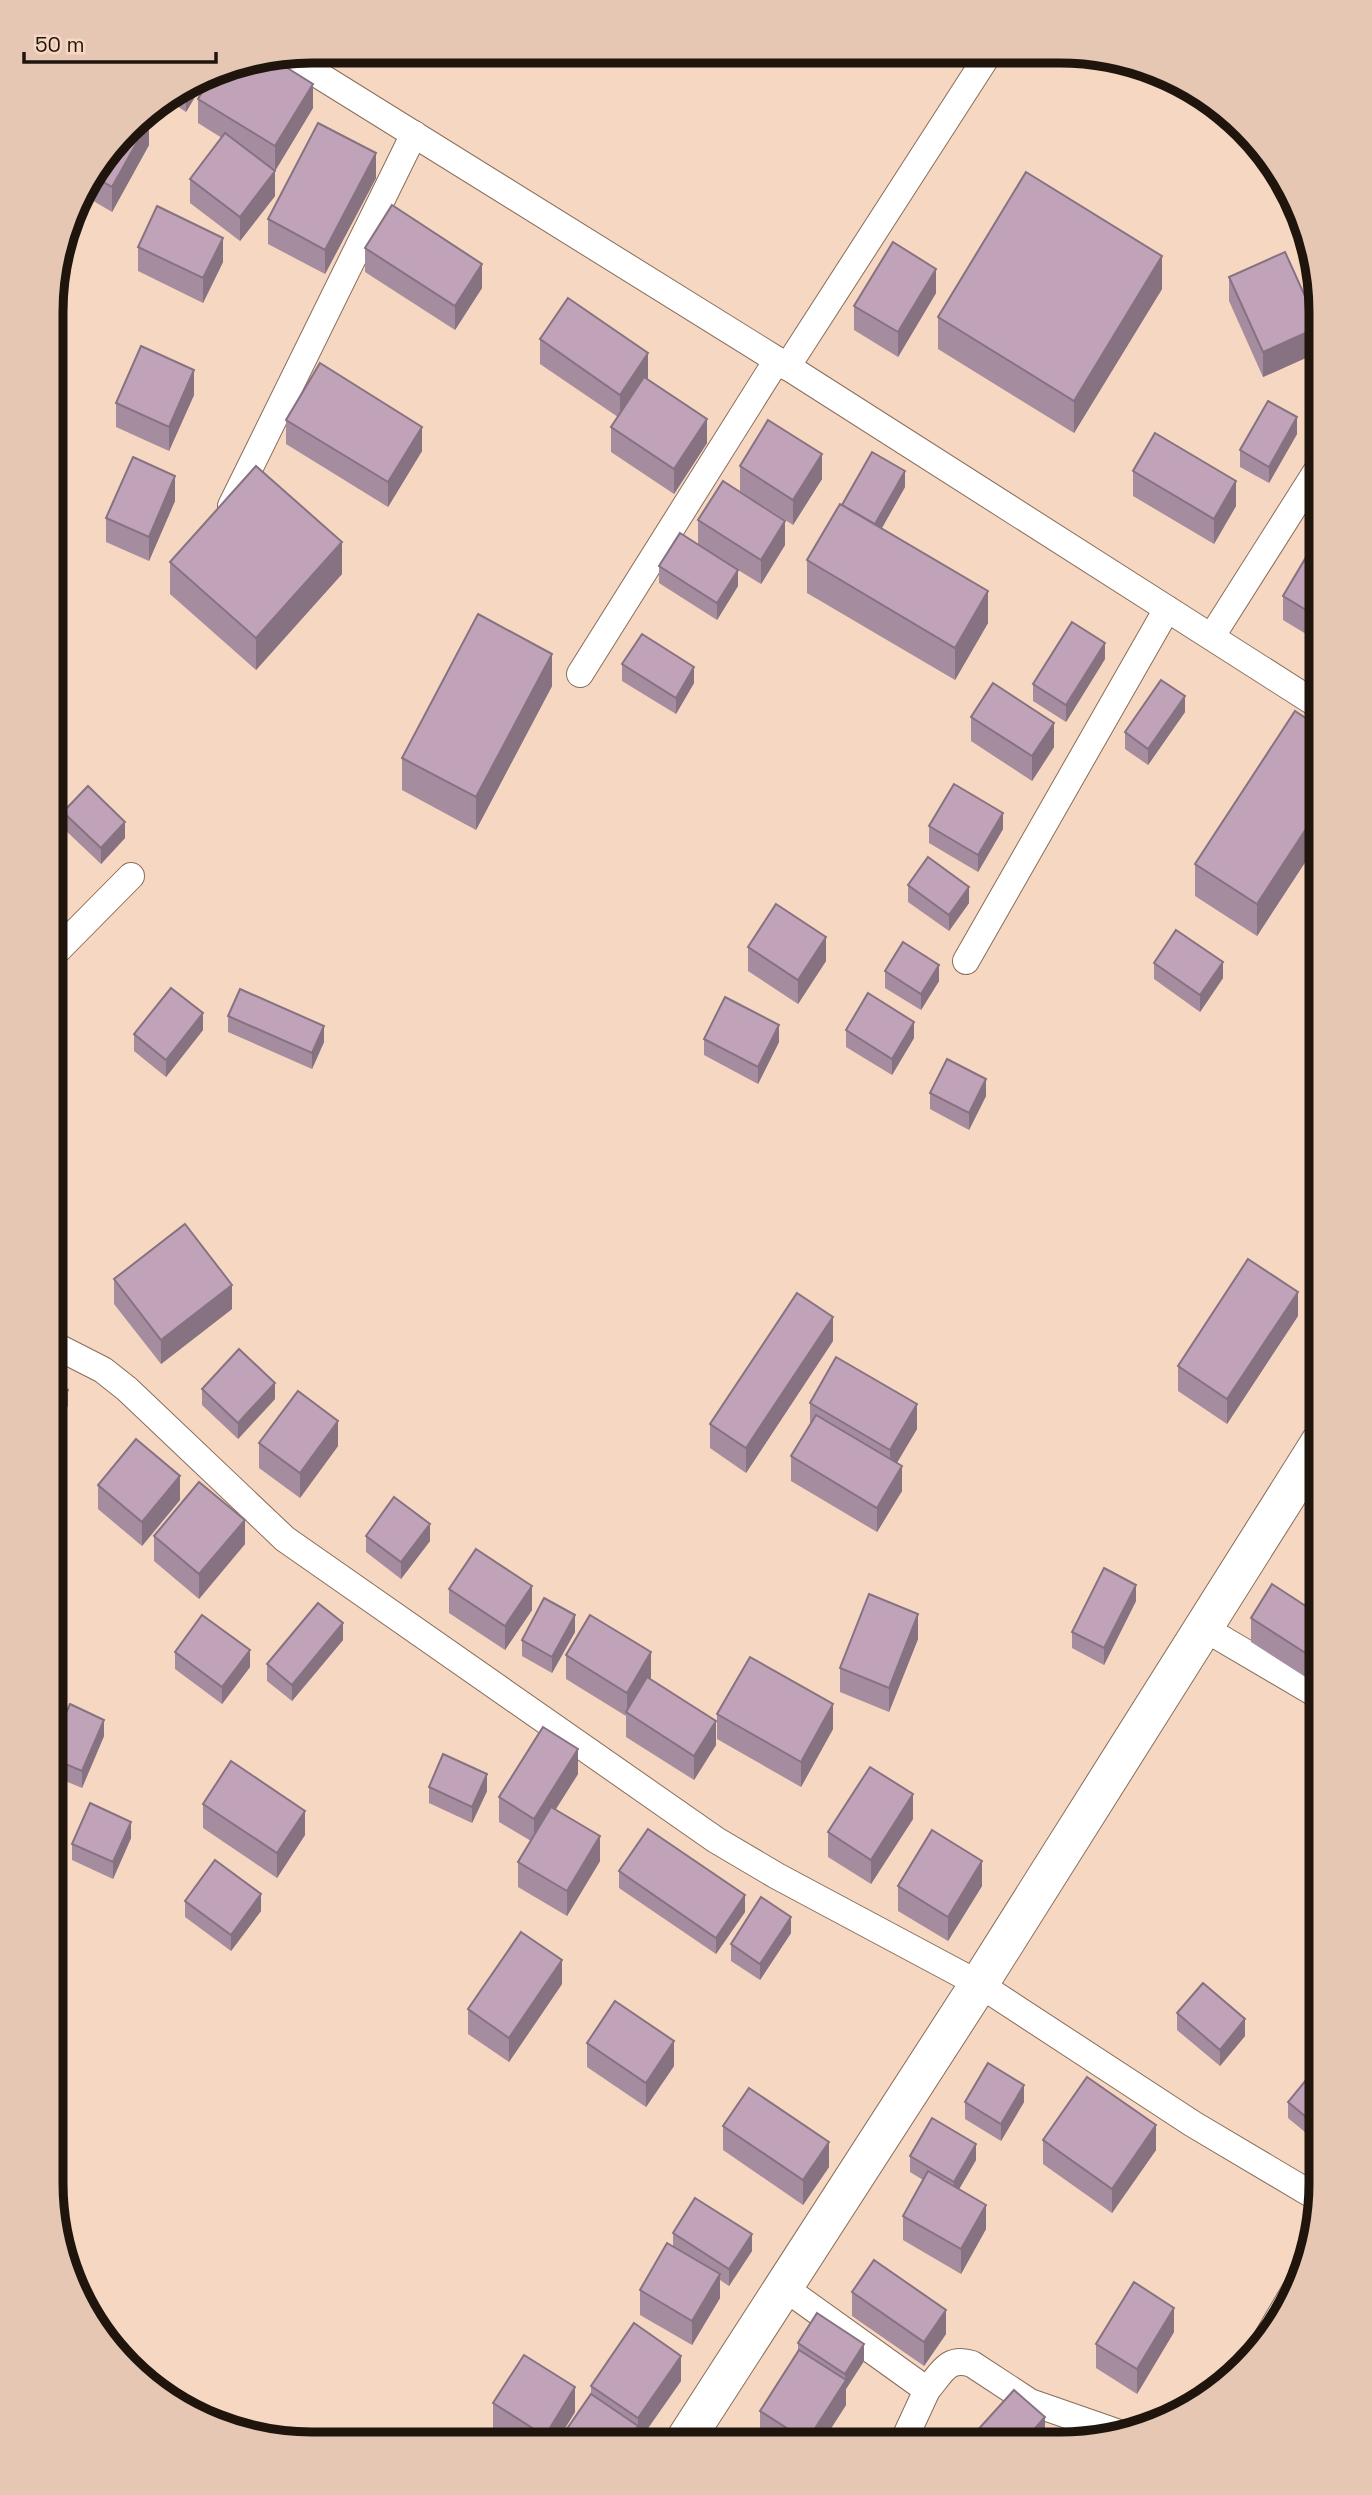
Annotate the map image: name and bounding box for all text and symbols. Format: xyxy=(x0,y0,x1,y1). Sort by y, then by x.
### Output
scale bar xyxy=(24,21,217,65)
text: 50 m xyxy=(35,31,85,58)

